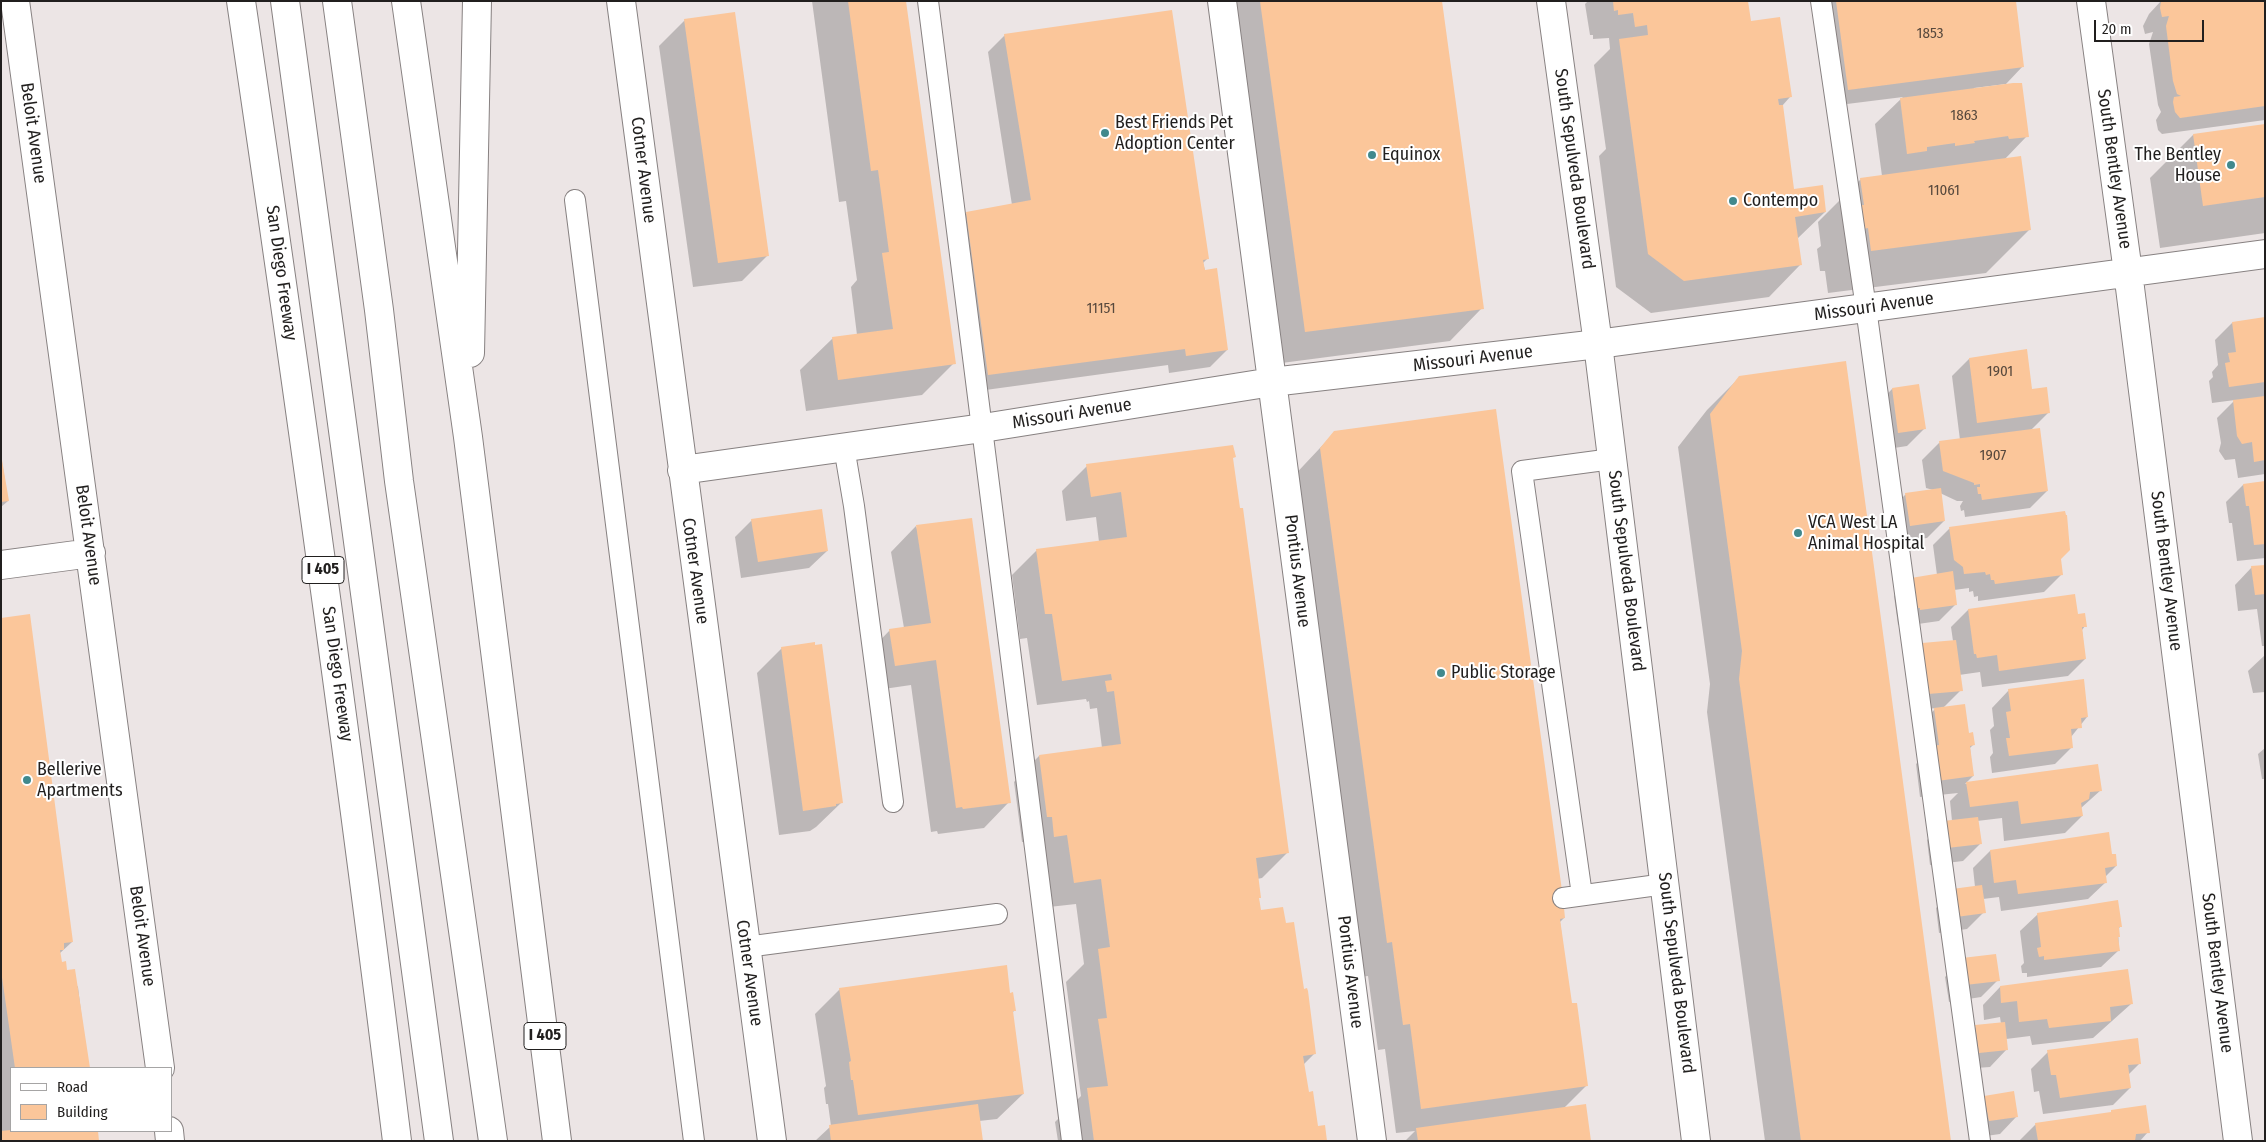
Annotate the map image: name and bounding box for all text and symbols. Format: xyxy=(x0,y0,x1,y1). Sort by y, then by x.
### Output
scale bar xyxy=(2096,10,2206,42)
text: 20 m xyxy=(2102,20,2132,38)
house number: 1853 xyxy=(1917,25,1943,43)
street label: South Sepulveda Boulevard xyxy=(1549,67,1599,271)
street label: Beloit Avenue xyxy=(15,81,51,185)
street label: South Bentley Avenue xyxy=(2092,88,2136,250)
house number: 1863 xyxy=(1950,107,1978,125)
place label: Best Friends Pet Adoption Center xyxy=(1115,112,1235,154)
street label: Cotner Avenue xyxy=(626,116,660,224)
marker: Best Friends Pet Adoption Center xyxy=(1099,127,1111,139)
place label: Equinox xyxy=(1382,144,1440,166)
place label: The Bentley House xyxy=(2135,144,2221,186)
marker: Equinox xyxy=(1366,149,1378,161)
marker: The Bentley House xyxy=(2225,159,2237,171)
house number: 11061 xyxy=(1928,182,1960,200)
place label: Contempo xyxy=(1743,190,1818,212)
marker: Contempo xyxy=(1727,195,1739,207)
street label: San Diego Freeway xyxy=(261,204,301,342)
street label: Missouri Avenue xyxy=(1813,288,1935,326)
house number: 11151 xyxy=(1086,300,1116,318)
street label: Missouri Avenue xyxy=(1412,341,1534,377)
house number: 1901 xyxy=(1987,363,2013,381)
street label: Missouri Avenue xyxy=(1011,394,1133,434)
house number: 1907 xyxy=(1980,447,2006,465)
street label: South Sepulveda Boulevard xyxy=(1603,469,1649,673)
street label: Beloit Avenue xyxy=(70,483,106,587)
street label: South Bentley Avenue xyxy=(2145,490,2187,652)
place label: VCA West LA Animal Hospital xyxy=(1808,512,1924,554)
street label: Pontius Avenue xyxy=(1279,513,1315,629)
street label: Cotner Avenue xyxy=(677,516,713,626)
marker: VCA West LA Animal Hospital xyxy=(1792,527,1804,539)
road number: I 405 xyxy=(302,556,344,584)
street label: San Diego Freeway xyxy=(317,605,357,743)
place label: Public Storage xyxy=(1451,662,1556,684)
marker: Public Storage xyxy=(1435,667,1447,679)
place label: Bellerive Apartments xyxy=(37,759,123,802)
marker: Bellerive Apartments xyxy=(21,774,33,786)
street label: South Sepulveda Boulevard xyxy=(1653,871,1699,1075)
street label: Beloit Avenue xyxy=(124,884,160,988)
street label: South Bentley Avenue xyxy=(2196,892,2238,1054)
street label: Pontius Avenue xyxy=(1332,914,1368,1030)
street label: Cotner Avenue xyxy=(731,918,767,1028)
road number: I 405 xyxy=(524,1022,566,1050)
legend xyxy=(10,1067,172,1132)
text: Road xyxy=(57,1078,88,1096)
text: Building xyxy=(57,1103,108,1121)

